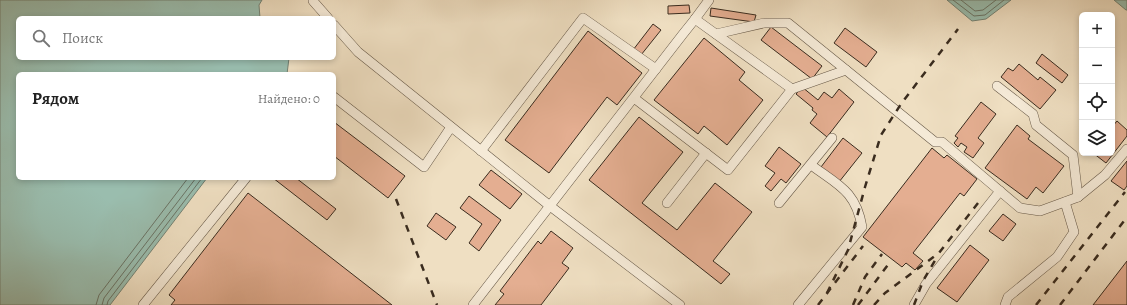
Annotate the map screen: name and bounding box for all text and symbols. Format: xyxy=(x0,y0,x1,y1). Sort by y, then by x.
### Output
map controls xyxy=(1079,12,1115,156)
button: + xyxy=(1079,12,1115,48)
search box xyxy=(16,16,336,60)
icon: search xyxy=(30,27,52,49)
text: Поиск xyxy=(62,28,103,48)
button: − xyxy=(1079,48,1115,84)
button: locate xyxy=(1079,84,1115,120)
text: Рядом xyxy=(32,87,79,110)
text: Найдено: 0 xyxy=(258,90,320,107)
button: layers xyxy=(1079,120,1115,156)

